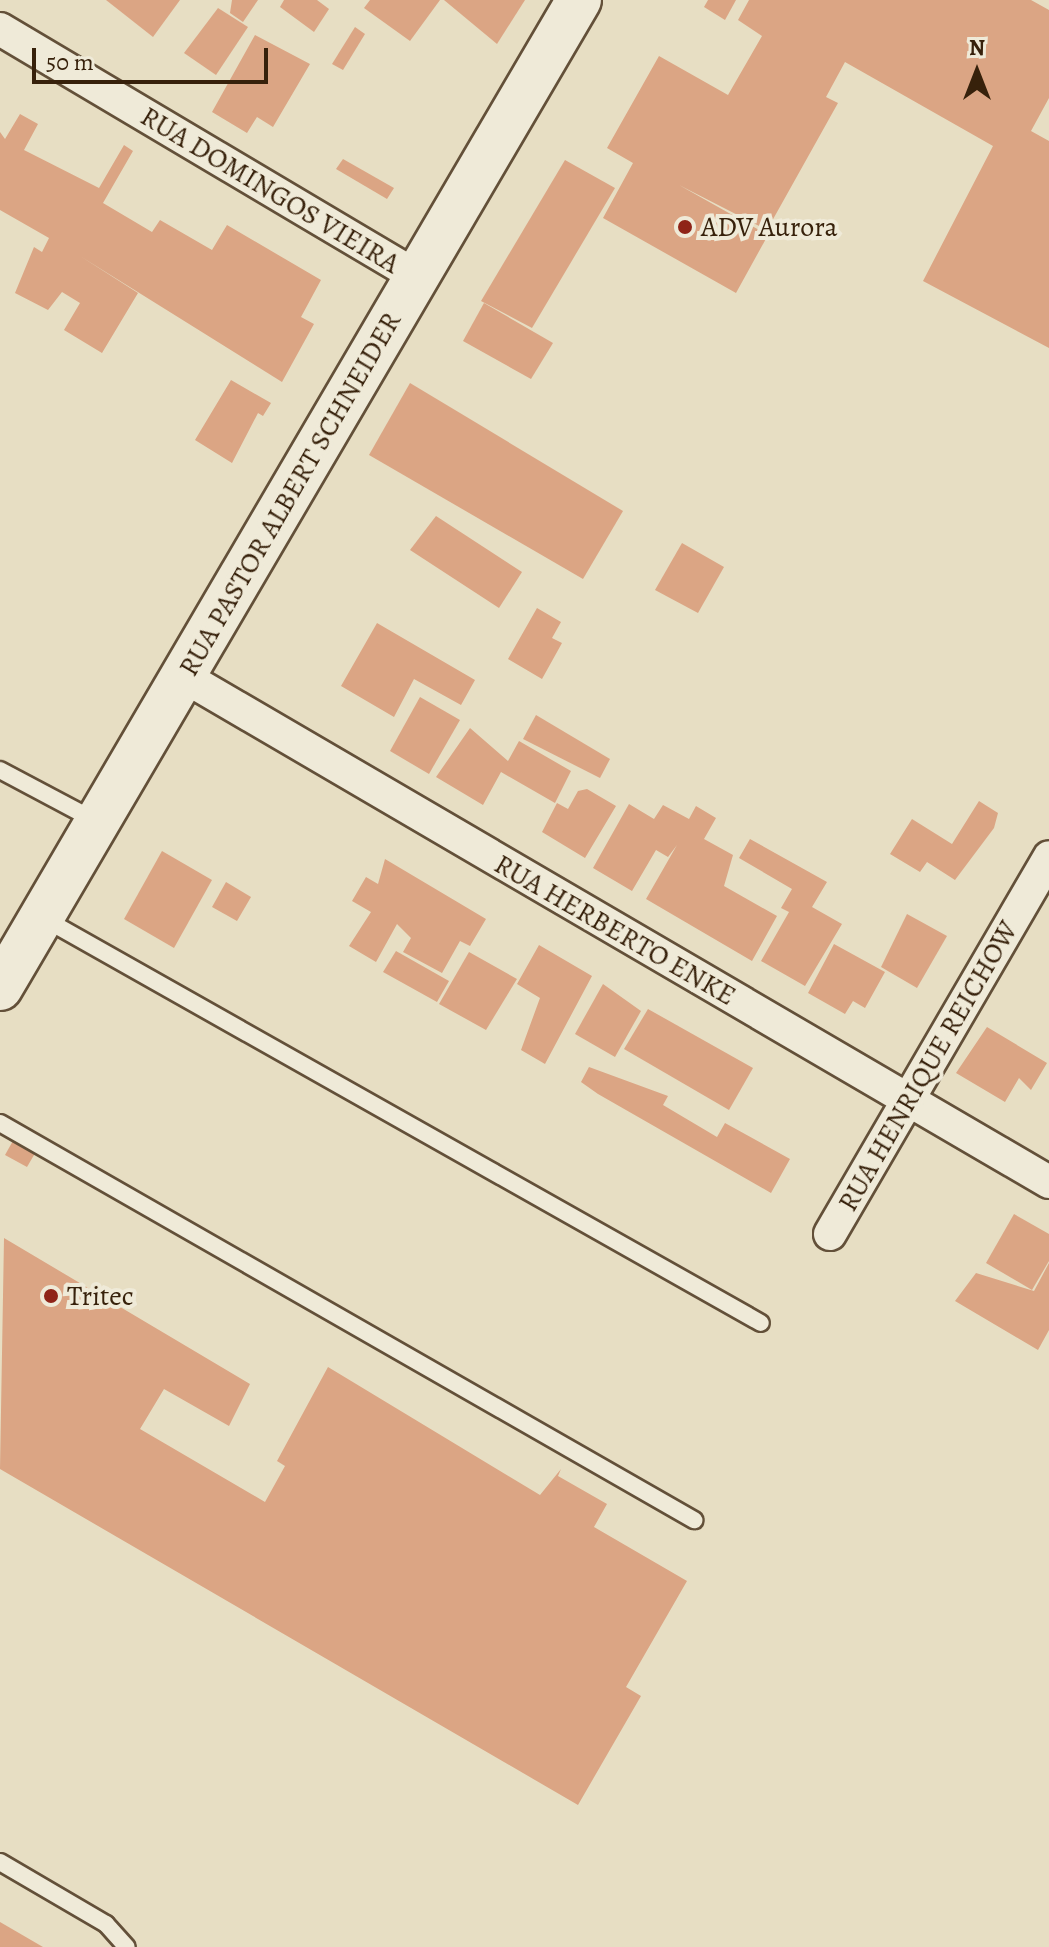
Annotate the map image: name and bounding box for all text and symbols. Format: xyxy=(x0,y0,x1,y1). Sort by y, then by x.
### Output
scale bar xyxy=(36,32,272,82)
north arrow xyxy=(937,32,1017,112)
text: N xyxy=(969,33,985,63)
text: 50 m xyxy=(46,46,94,78)
street label: RUA DOMINGOS VIEIRA xyxy=(134,99,406,281)
place label: ADV Aurora xyxy=(701,210,838,244)
marker: ADV Aurora xyxy=(676,218,694,236)
street label: RUA PASTOR ALBERT SCHNEIDER xyxy=(172,306,408,682)
street label: RUA HERBERTO ENKE xyxy=(488,847,742,1013)
street label: RUA HENRIQUE REICHOW xyxy=(831,915,1025,1217)
place label: Tritec xyxy=(67,1279,134,1313)
marker: Tritec xyxy=(42,1287,60,1305)

